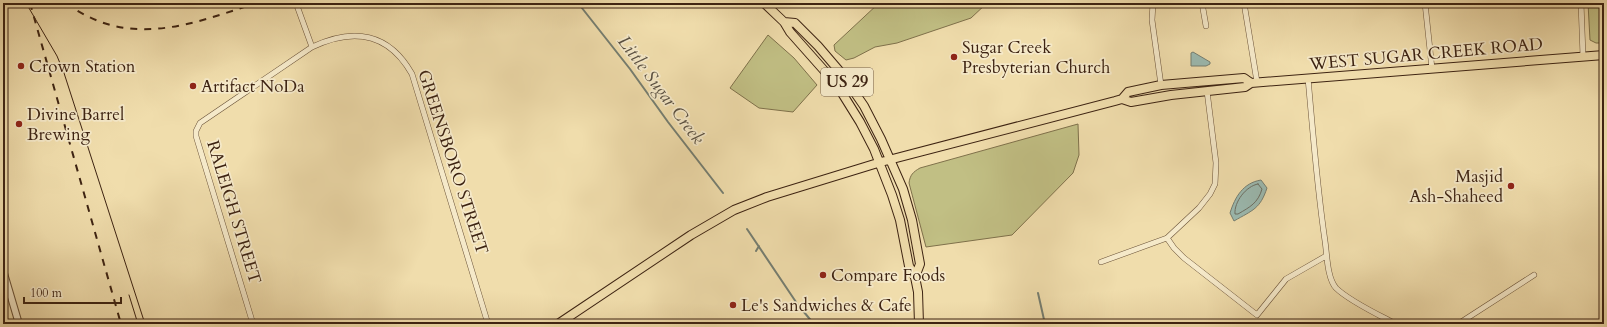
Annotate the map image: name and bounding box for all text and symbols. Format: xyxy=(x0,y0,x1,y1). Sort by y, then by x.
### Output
water label: Little Sugar Creek xyxy=(612,30,710,150)
street label: WEST SUGAR CREEK ROAD xyxy=(1307,32,1544,76)
place label: Sugar Creek Presbyterian Church xyxy=(962,36,1111,79)
marker: Sugar Creek Presbyterian Church xyxy=(949,52,959,62)
place label: Crown Station xyxy=(29,55,136,78)
marker: Crown Station xyxy=(16,61,26,71)
street label: GREENSBORO STREET xyxy=(412,67,494,257)
road number: US 29 xyxy=(821,68,873,96)
place label: Artifact NoDa xyxy=(201,75,305,98)
marker: Artifact NoDa xyxy=(188,81,198,91)
place label: Divine Barrel Brewing xyxy=(27,103,125,146)
marker: Divine Barrel Brewing xyxy=(14,119,24,129)
street label: RALEIGH STREET xyxy=(201,137,267,287)
place label: Masjid Ash-Shaheed xyxy=(1409,165,1503,208)
marker: Masjid Ash-Shaheed xyxy=(1506,181,1516,191)
place label: Compare Foods xyxy=(831,264,946,287)
marker: Compare Foods xyxy=(818,270,828,280)
scale bar xyxy=(24,279,121,305)
text: 100 m xyxy=(30,285,63,301)
place label: Le's Sandwiches & Cafe xyxy=(741,294,912,317)
marker: Le's Sandwiches & Cafe xyxy=(728,300,738,310)

